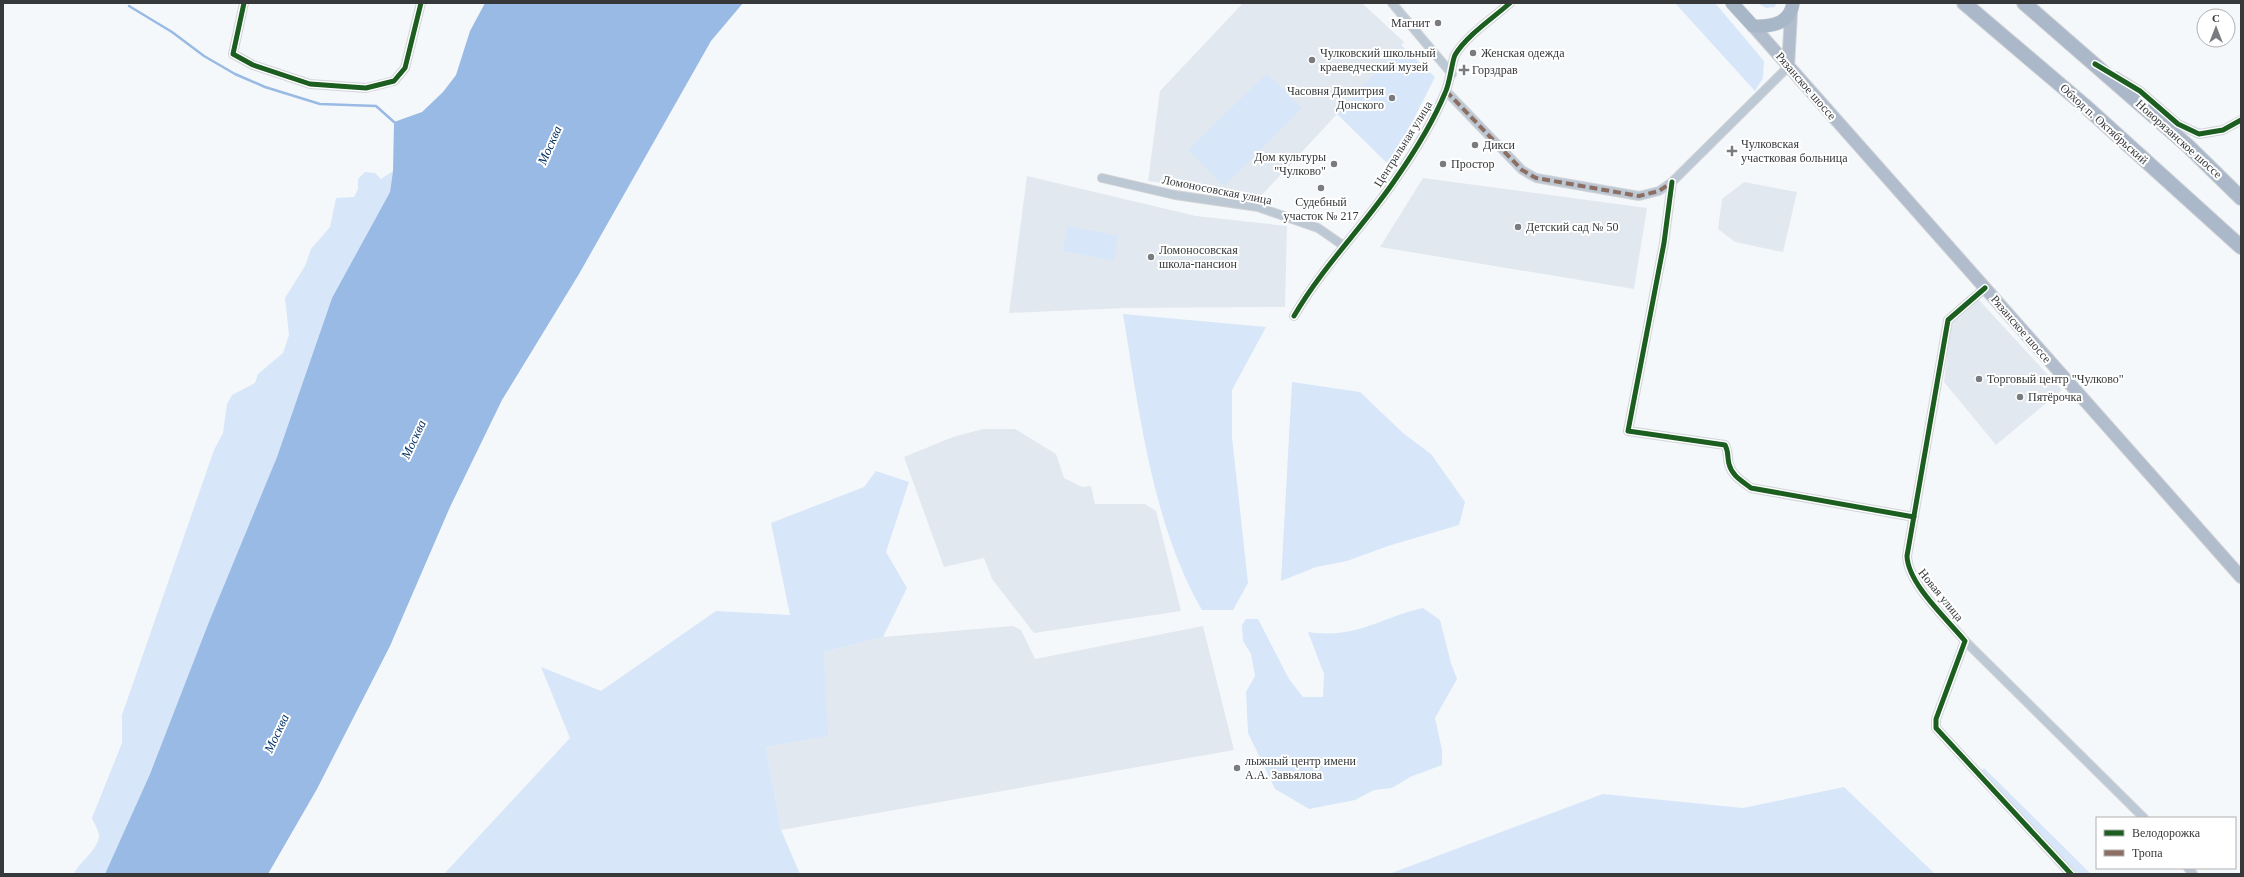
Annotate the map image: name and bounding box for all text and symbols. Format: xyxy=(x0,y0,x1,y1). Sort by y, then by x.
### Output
north arrow xyxy=(2196,8,2236,48)
text: С xyxy=(2212,12,2220,24)
place label: Магнит xyxy=(1391,16,1431,30)
marker: Магнит xyxy=(1433,18,1443,28)
place label: Чулковский школьный краеведческий музей xyxy=(1320,46,1436,74)
place label: Женская одежда xyxy=(1481,46,1565,60)
marker: Женская одежда xyxy=(1468,48,1478,58)
street label: Рязанское шоссе xyxy=(1773,49,1839,123)
marker: Чулковский школьный краеведческий музей xyxy=(1307,55,1317,65)
place label: Горздрав xyxy=(1472,63,1518,77)
marker: Горздрав xyxy=(1459,65,1469,75)
street label: Обход п. Октябрьский xyxy=(2057,81,2151,168)
place label: Часовня Димитрия Донского xyxy=(1287,84,1384,112)
marker: Часовня Димитрия Донского xyxy=(1387,93,1397,103)
street label: Новорязанское шоссе xyxy=(2133,97,2225,181)
street label: Центральная улица xyxy=(1371,98,1435,190)
water label: Москва xyxy=(534,123,565,168)
place label: Чулковская участковая больница xyxy=(1741,137,1848,165)
place label: Дикси xyxy=(1483,138,1515,152)
marker: Дикси xyxy=(1470,140,1480,150)
marker: Чулковская участковая больница xyxy=(1726,145,1738,157)
place label: Дом культуры "Чулково" xyxy=(1254,150,1326,178)
place label: Простор xyxy=(1451,157,1494,171)
marker: Дом культуры "Чулково" xyxy=(1329,159,1339,169)
marker: Простор xyxy=(1438,159,1448,169)
street label: Ломоносовская улица xyxy=(1161,173,1274,208)
marker: Судебный участок № 217 xyxy=(1316,183,1326,193)
place label: Судебный участок № 217 xyxy=(1283,195,1359,223)
place label: Детский сад № 50 xyxy=(1526,220,1618,234)
marker: Детский сад № 50 xyxy=(1513,222,1523,232)
place label: Ломоносовская школа-пансион xyxy=(1159,243,1238,271)
marker: Ломоносовская школа-пансион xyxy=(1146,252,1156,262)
street label: Рязанское шоссе xyxy=(1988,292,2054,366)
place label: Торговый центр "Чулково" xyxy=(1987,372,2124,386)
marker: Торговый центр "Чулково" xyxy=(1974,374,1984,384)
place label: Пятёрочка xyxy=(2028,390,2082,404)
marker: Пятёрочка xyxy=(2015,392,2025,402)
water label: Москва xyxy=(398,417,429,462)
street label: Новая улица xyxy=(1916,566,1967,625)
water label: Москва xyxy=(261,711,292,756)
place label: лыжный центр имени А.А. Завьялова xyxy=(1245,754,1357,782)
marker: лыжный центр имени А.А. Завьялова xyxy=(1232,763,1242,773)
legend xyxy=(2096,817,2236,869)
text: Велодорожка xyxy=(2132,826,2201,840)
text: Тропа xyxy=(2132,846,2163,860)

